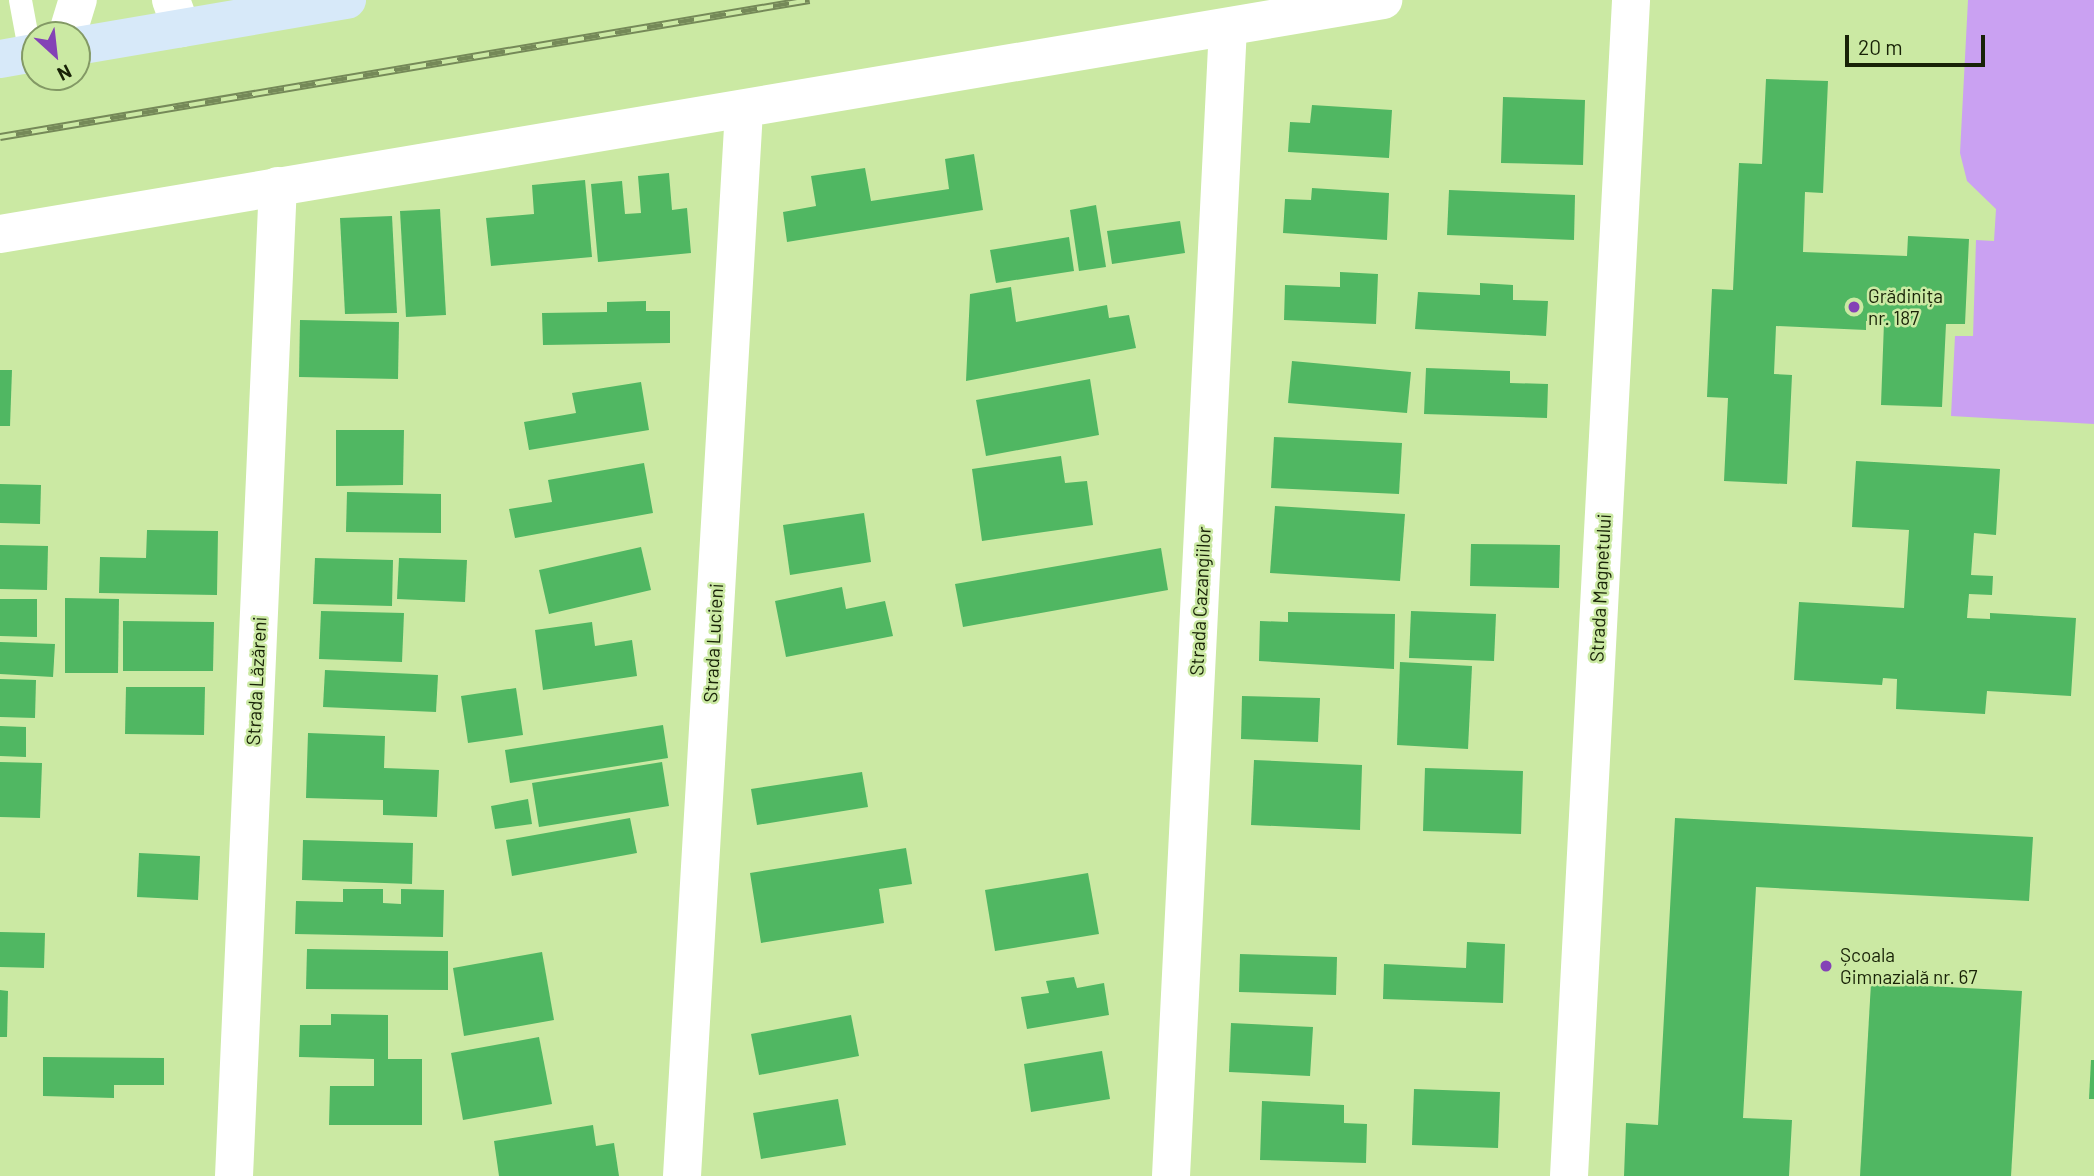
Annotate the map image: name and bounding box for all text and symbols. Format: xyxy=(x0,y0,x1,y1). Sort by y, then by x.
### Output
north arrow xyxy=(21,21,91,91)
scale bar xyxy=(1849,21,1989,65)
text: 20 m xyxy=(1858,34,1903,59)
text: N xyxy=(54,60,76,86)
place label: Grădinița nr. 187 xyxy=(1868,285,1943,329)
marker: Grădinița nr. 187 xyxy=(1846,299,1862,315)
street label: Strada Magnetului xyxy=(1585,513,1615,663)
street label: Strada Cazangiilor xyxy=(1185,526,1215,676)
street label: Strada Lucieni xyxy=(698,583,728,703)
street label: Strada Lăzăreni xyxy=(241,616,271,746)
place label: Școala Gimnazială nr. 67 xyxy=(1840,944,1977,988)
marker: Școala Gimnazială nr. 67 xyxy=(1818,958,1834,974)

